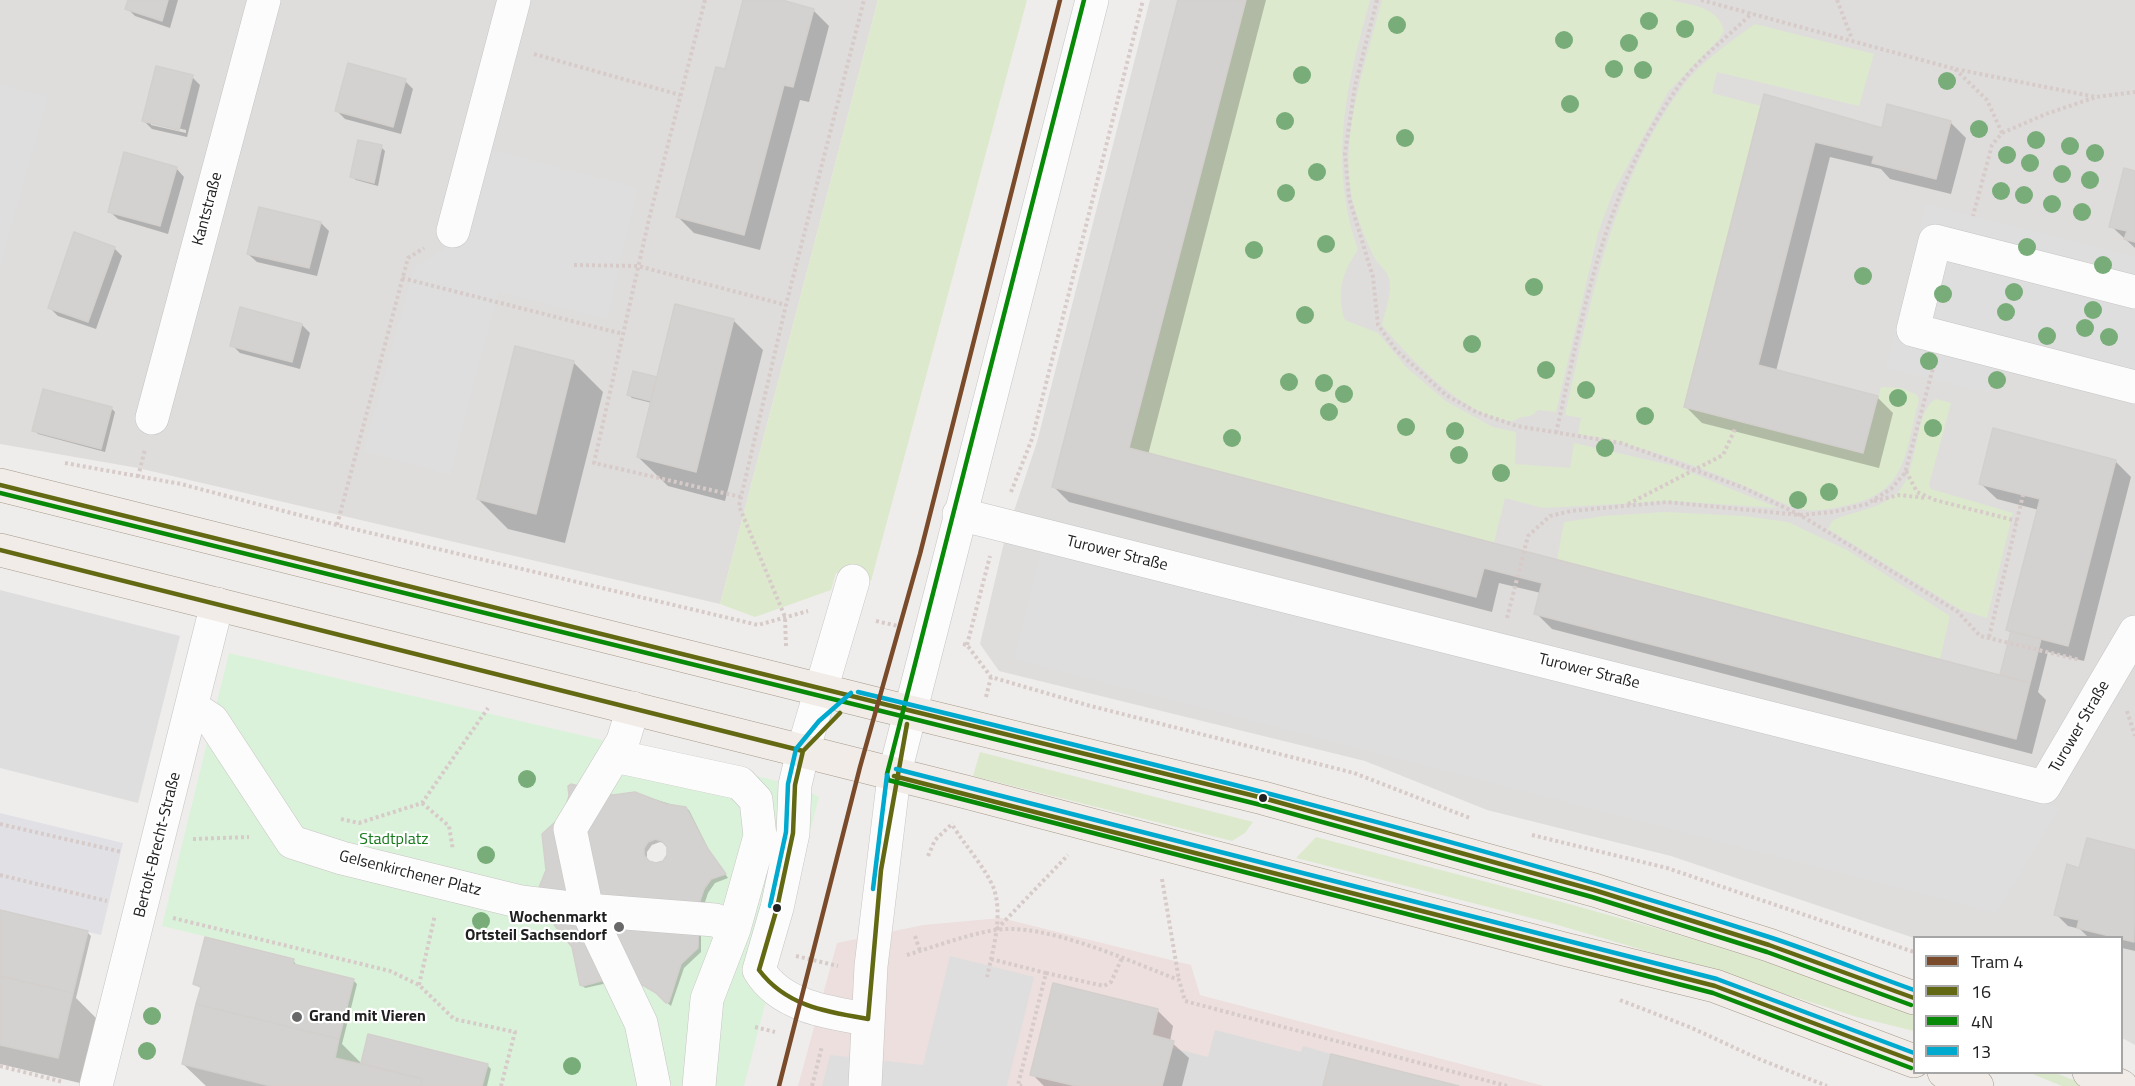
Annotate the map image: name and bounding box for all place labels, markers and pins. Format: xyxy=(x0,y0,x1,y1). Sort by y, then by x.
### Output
unlabelled marker xyxy=(1257,792,1269,804)
unlabelled marker xyxy=(771,902,783,914)
place label: Wochenmarkt Ortsteil Sachsendorf xyxy=(465,908,607,946)
marker: Wochenmarkt Ortsteil Sachsendorf xyxy=(612,920,626,934)
place label: Grand mit Vieren xyxy=(309,1007,426,1027)
marker: Grand mit Vieren xyxy=(290,1010,304,1024)

